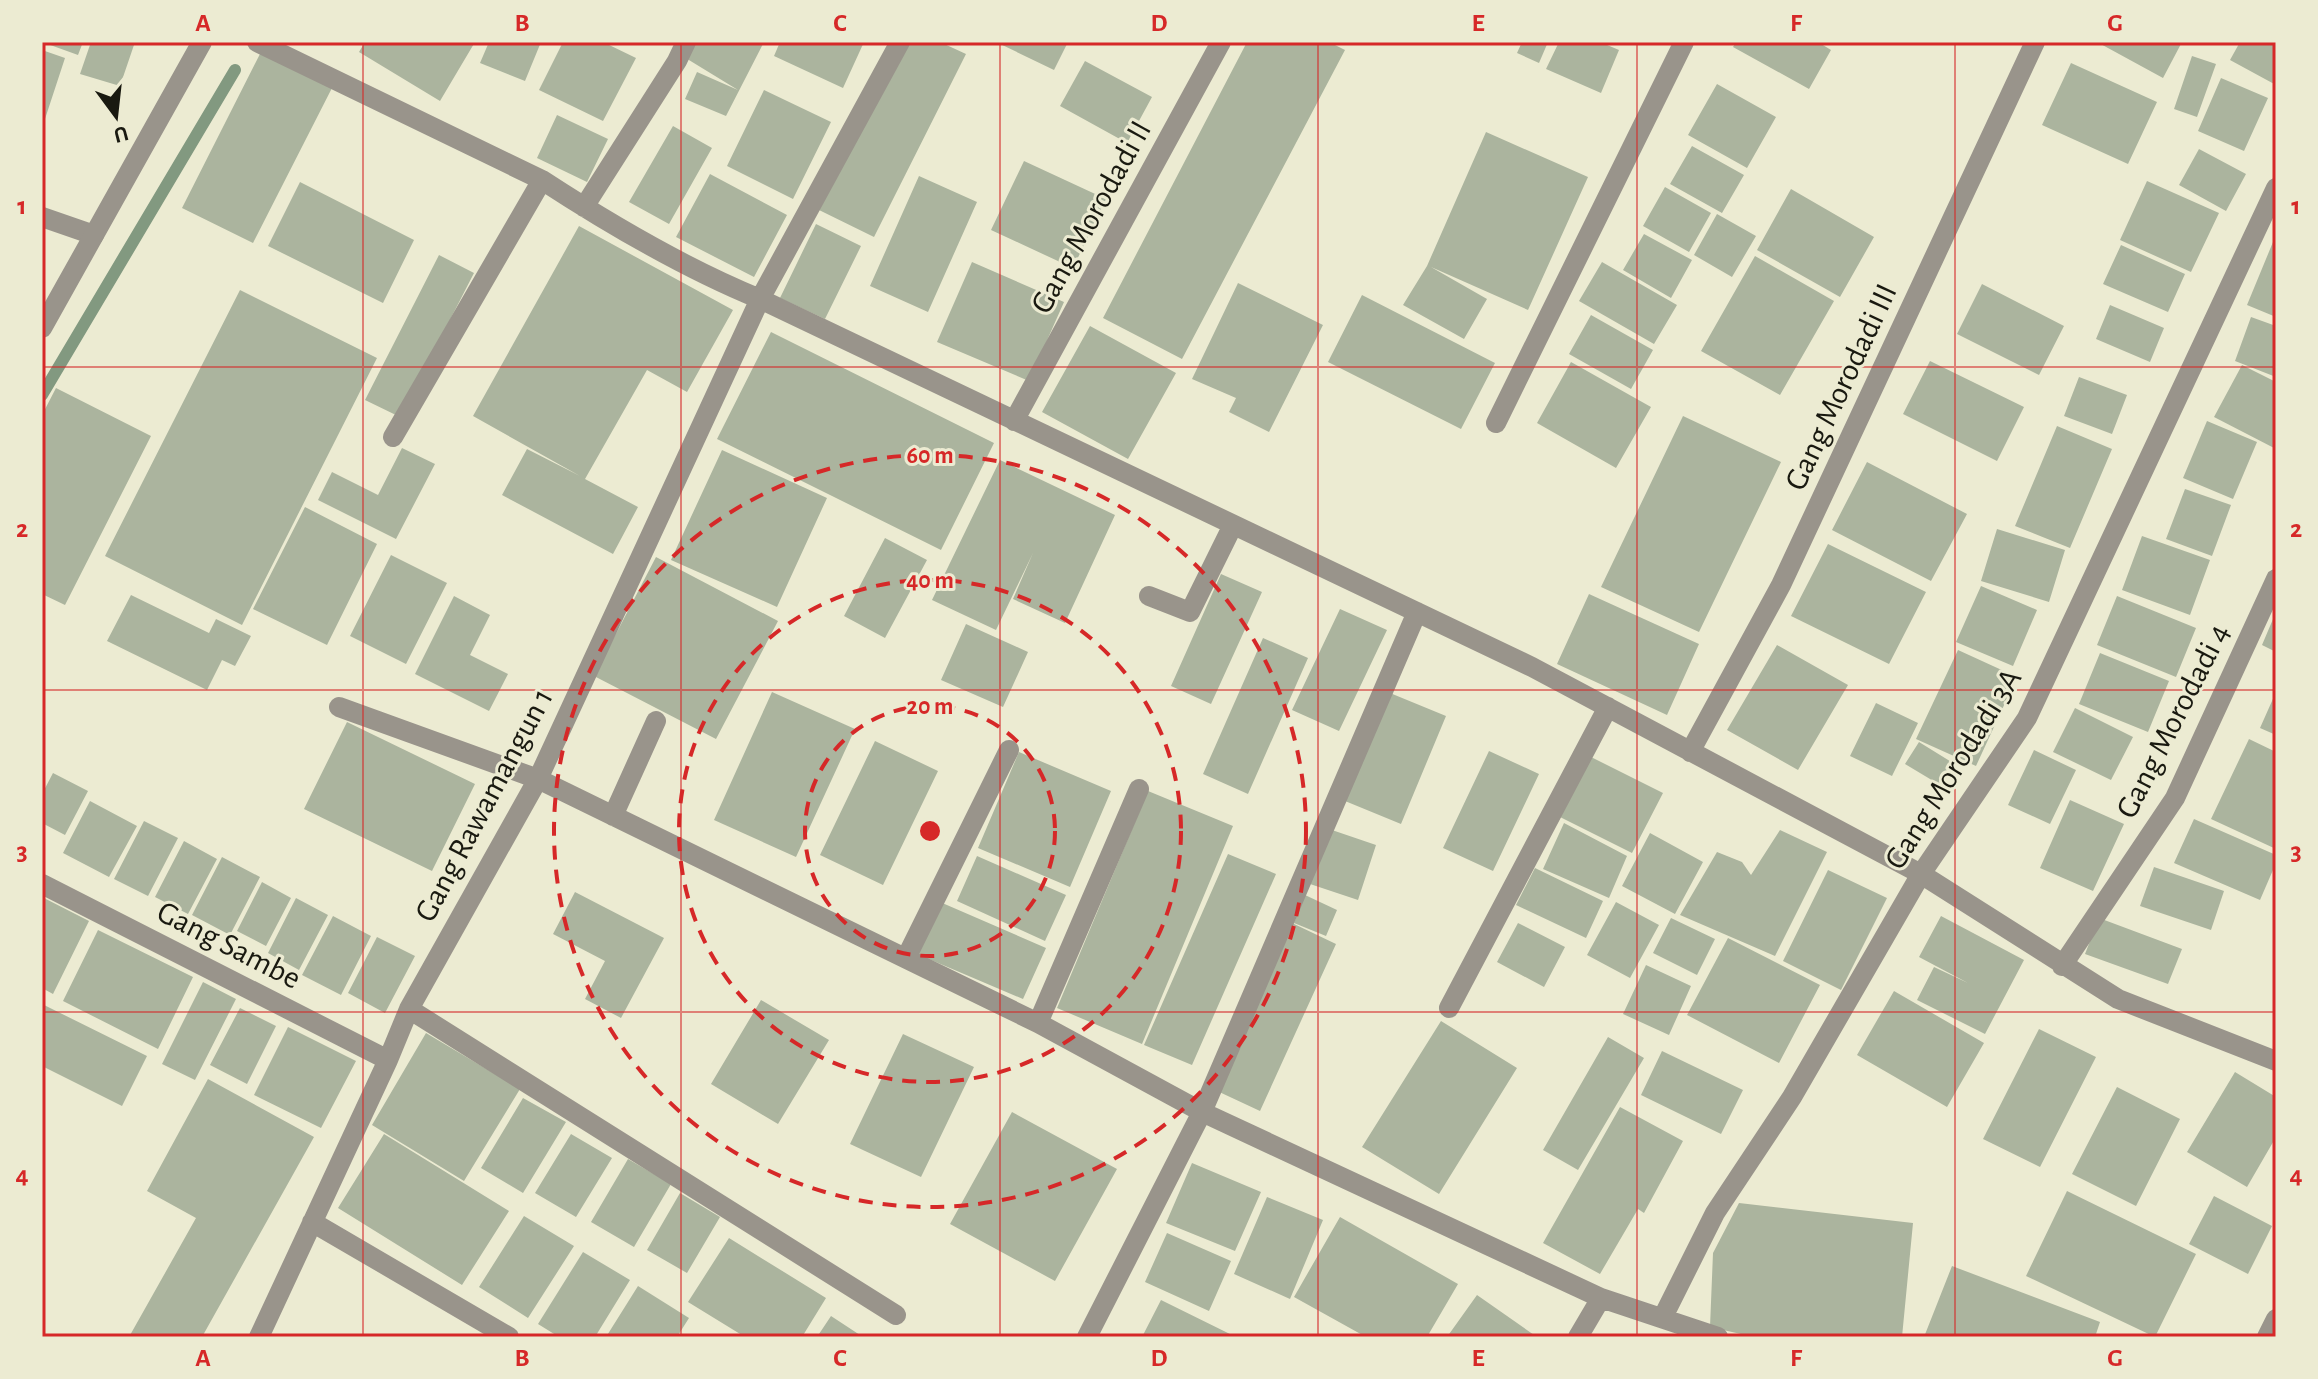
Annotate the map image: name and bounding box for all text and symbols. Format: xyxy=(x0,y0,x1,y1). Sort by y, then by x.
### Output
text: A xyxy=(195,10,211,36)
text: B xyxy=(514,10,530,36)
text: C xyxy=(833,10,847,36)
text: D xyxy=(1150,10,1168,36)
text: E xyxy=(1471,10,1485,36)
text: F xyxy=(1790,10,1803,36)
text: G xyxy=(2107,10,2123,36)
north arrow xyxy=(76,76,156,156)
street label: Gang Morodadi II xyxy=(1025,115,1157,319)
text: U xyxy=(111,122,131,147)
text: 1 xyxy=(17,193,27,219)
text: 1 xyxy=(2291,193,2301,219)
street label: Gang Morodadi III xyxy=(1779,279,1903,495)
text: 60 m xyxy=(906,444,954,468)
text: 2 xyxy=(16,516,28,542)
text: 2 xyxy=(2290,516,2302,542)
text: 40 m xyxy=(906,569,954,593)
street label: Gang Morodadi 4 xyxy=(2110,619,2236,823)
street label: Gang Morodadi 3A xyxy=(1879,663,2027,875)
street label: Gang Rawamangun 1 xyxy=(409,683,559,927)
text: 20 m xyxy=(907,695,953,719)
centre of rings xyxy=(916,817,944,845)
text: 3 xyxy=(16,839,28,865)
text: 3 xyxy=(2290,839,2302,865)
street label: Gang Sambe xyxy=(152,895,306,995)
text: 4 xyxy=(15,1162,29,1188)
text: 4 xyxy=(2289,1162,2303,1188)
text: A xyxy=(195,1345,211,1371)
text: B xyxy=(514,1345,530,1371)
text: C xyxy=(833,1345,847,1371)
text: D xyxy=(1150,1345,1168,1371)
text: E xyxy=(1471,1345,1485,1371)
text: F xyxy=(1790,1345,1803,1371)
text: G xyxy=(2107,1345,2123,1371)

